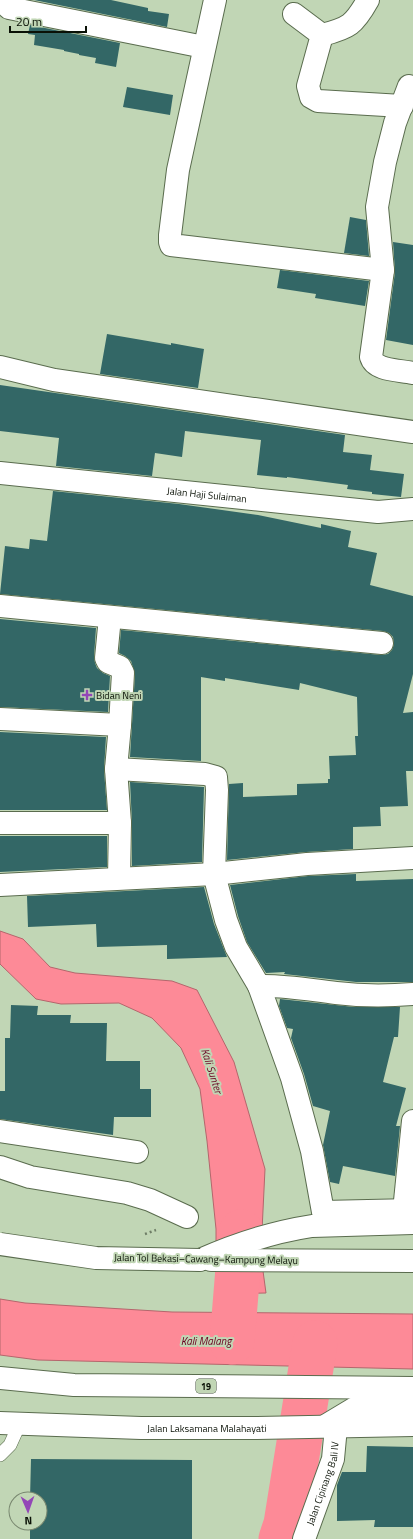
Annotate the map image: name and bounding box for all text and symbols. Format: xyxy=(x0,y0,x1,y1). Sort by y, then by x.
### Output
scale bar xyxy=(10,8,86,34)
text: 20 m xyxy=(16,12,42,31)
street label: Jalan Haji Sulaiman xyxy=(166,483,248,506)
place label: Bidan Neni xyxy=(96,688,142,703)
marker: Bidan Neni xyxy=(81,689,93,701)
water label: Kali Sunter xyxy=(197,1046,227,1097)
street label: Jalan Tol Bekasi–Cawang–Kampung Melayu xyxy=(114,1250,298,1268)
water label: Kali Malang xyxy=(181,1333,233,1349)
road number: 19 xyxy=(196,1379,216,1393)
street label: Jalan Laksamana Malahayati xyxy=(147,1420,267,1436)
street label: Jalan Cipinang Bali IV xyxy=(302,1441,342,1527)
north arrow xyxy=(8,1491,48,1531)
text: N xyxy=(24,1513,32,1529)

